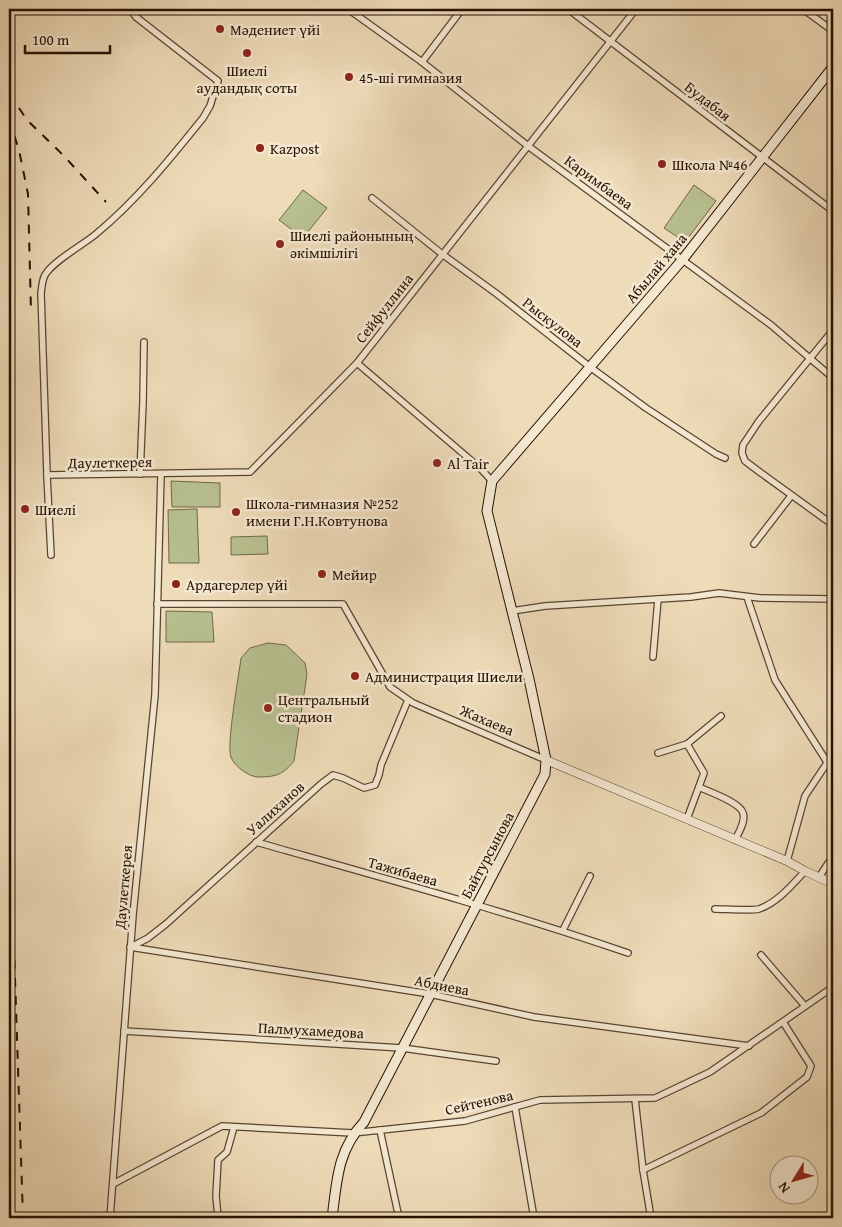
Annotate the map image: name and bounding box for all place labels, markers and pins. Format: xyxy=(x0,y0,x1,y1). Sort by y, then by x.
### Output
place label: Мәдениет үйі xyxy=(230,19,320,40)
marker: Мәдениет үйі xyxy=(214,23,226,35)
marker: Шиелі аудандық соты xyxy=(241,47,253,59)
place label: Шиелі аудандық соты xyxy=(197,60,298,98)
place label: 45-ші гимназия xyxy=(359,67,463,88)
marker: 45-ші гимназия xyxy=(343,71,355,83)
place label: Kazpost xyxy=(270,138,320,159)
marker: Kazpost xyxy=(254,142,266,154)
place label: Школа №46 xyxy=(672,154,747,175)
marker: Школа №46 xyxy=(656,158,668,170)
place label: Шиелі районының әкімшілігі xyxy=(290,225,413,263)
marker: Шиелі районының әкімшілігі xyxy=(274,238,286,250)
place label: Al Tair xyxy=(447,453,489,474)
marker: Al Tair xyxy=(431,457,443,469)
place label: Школа-гимназия №252 имени Г.Н.Ковтунова xyxy=(246,493,399,531)
place label: Шиелі xyxy=(35,499,76,520)
marker: Шиелі xyxy=(19,503,31,515)
marker: Школа-гимназия №252 имени Г.Н.Ковтунова xyxy=(230,506,242,518)
place label: Мейир xyxy=(332,564,377,585)
marker: Мейир xyxy=(316,568,328,580)
place label: Ардагерлер үйі xyxy=(186,574,288,595)
marker: Ардагерлер үйі xyxy=(170,578,182,590)
place label: Администрация Шиели xyxy=(365,666,523,687)
marker: Администрация Шиели xyxy=(349,670,361,682)
place label: Центральный стадион xyxy=(278,689,369,727)
marker: Центральный стадион xyxy=(262,702,274,714)

